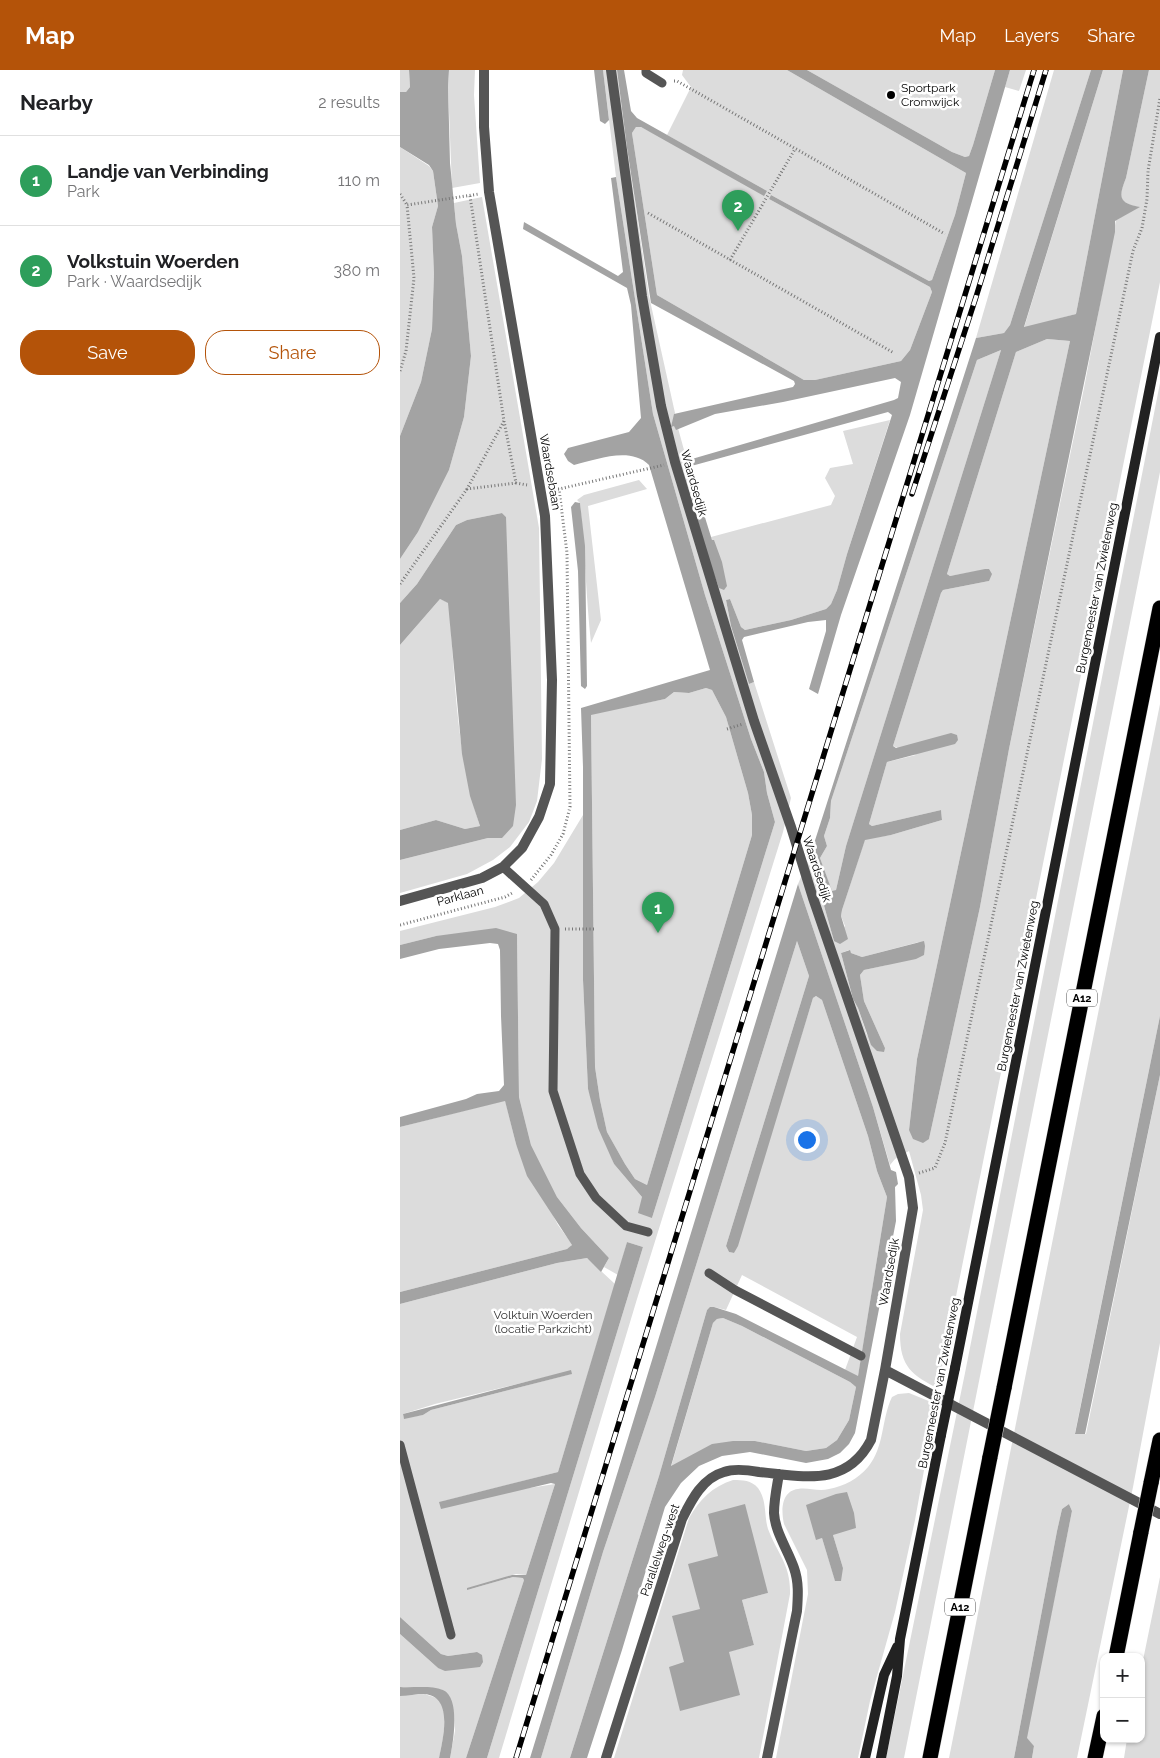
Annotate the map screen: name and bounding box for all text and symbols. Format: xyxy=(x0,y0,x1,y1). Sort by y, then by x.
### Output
text: Map xyxy=(25,21,75,50)
text: Map xyxy=(940,25,976,46)
text: Layers xyxy=(1004,25,1059,46)
text: Share xyxy=(1087,25,1135,46)
place label: Sportpark Cromwijck xyxy=(901,81,960,109)
marker: Sportpark Cromwijck xyxy=(885,89,897,101)
text: Nearby xyxy=(20,90,93,115)
text: 2 results xyxy=(318,93,380,112)
text: Landje van Verbinding xyxy=(67,160,269,182)
text: 1 xyxy=(32,171,40,190)
text: 110 m xyxy=(338,171,380,190)
text: Park xyxy=(67,182,100,201)
pin: 2 xyxy=(722,190,754,231)
text: Volkstuin Woerden xyxy=(67,250,239,272)
text: 2 xyxy=(31,261,41,280)
text: 380 m xyxy=(333,261,380,280)
text: Park · Waardsedijk xyxy=(67,272,202,291)
button: Save xyxy=(20,330,195,375)
button: Share xyxy=(205,330,380,375)
street label: Waardsebaan xyxy=(536,433,564,511)
street label: Waardsedijk xyxy=(678,448,710,518)
street label: Burgemeester van Zwietenweg xyxy=(1074,501,1120,675)
street label: Waardsedijk xyxy=(800,834,834,904)
street label: Parklaan xyxy=(435,883,485,909)
pin: 1 xyxy=(642,892,674,933)
street label: Burgemeester van Zwietenweg xyxy=(995,899,1041,1073)
road number: A12 xyxy=(1067,990,1097,1006)
your location xyxy=(794,1127,820,1153)
street label: Waardsedijk xyxy=(876,1236,902,1307)
street label: Burgemeester van Zwietenweg xyxy=(916,1296,962,1470)
park label: Volktuin Woerden (locatie Parkzicht) xyxy=(494,1308,593,1336)
street label: Parallelweg-west xyxy=(638,1502,682,1598)
road number: A12 xyxy=(945,1598,975,1615)
map controls xyxy=(1100,1653,1145,1743)
button: + xyxy=(1100,1653,1145,1698)
button: − xyxy=(1100,1698,1145,1743)

